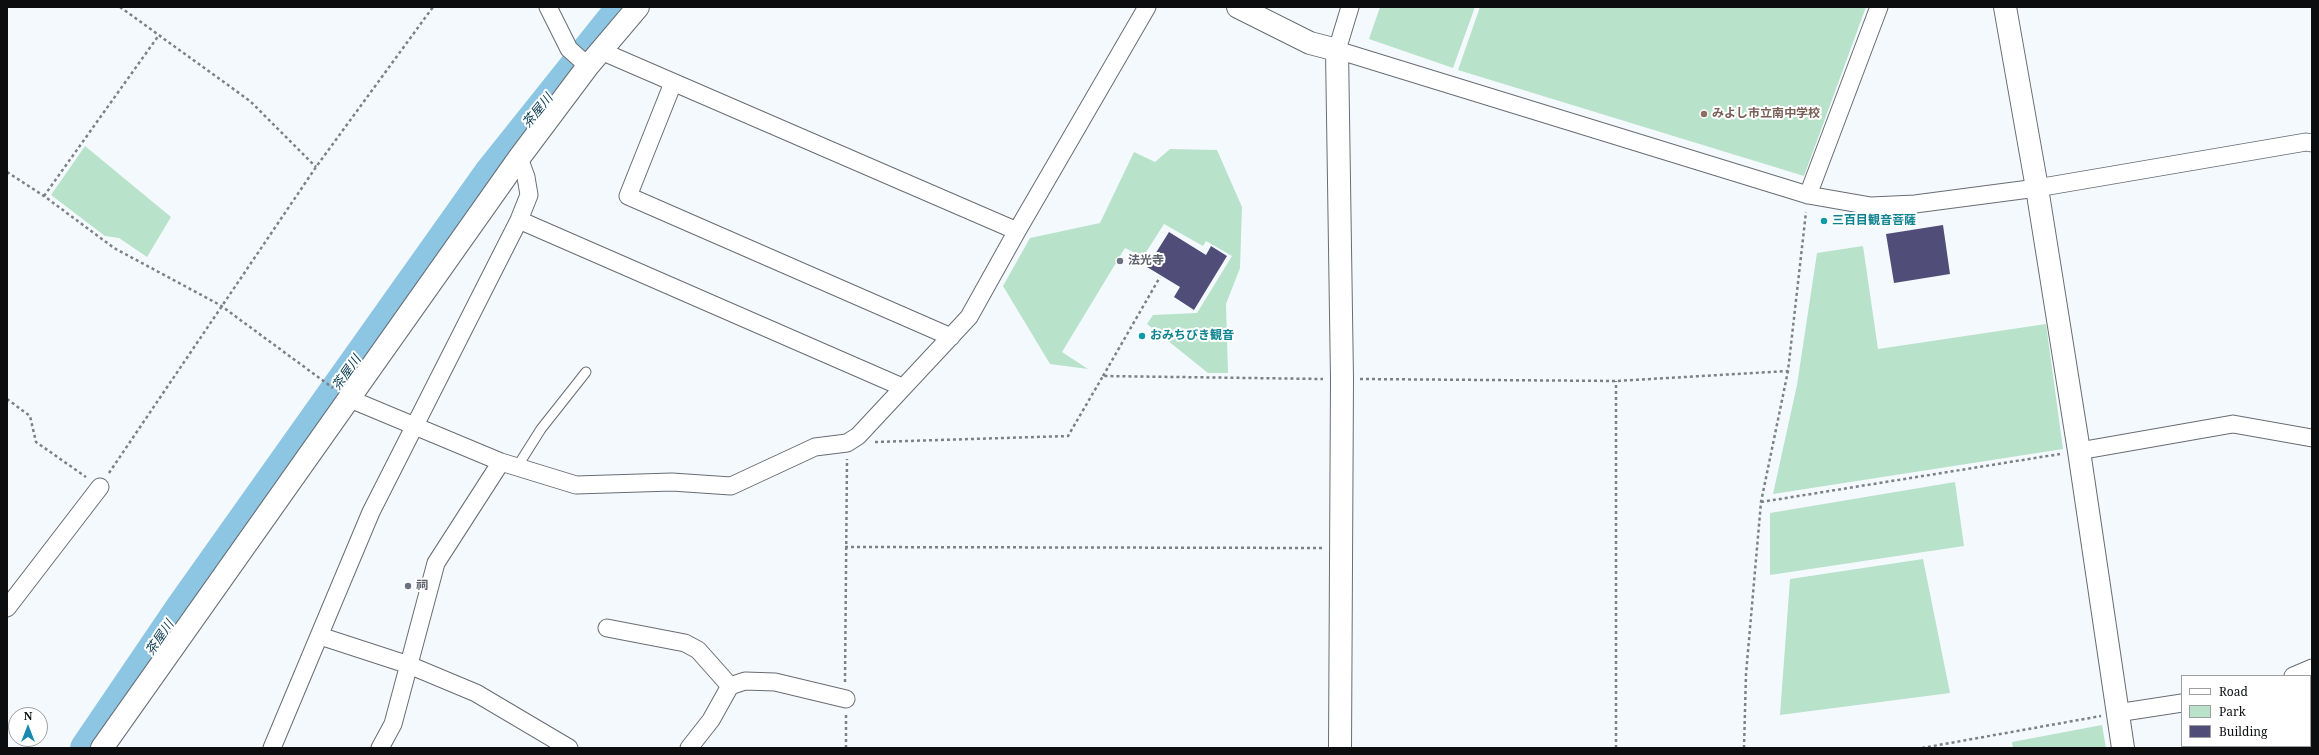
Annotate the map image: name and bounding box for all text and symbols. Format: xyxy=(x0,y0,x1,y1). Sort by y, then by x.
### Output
water label: 茶屋川 xyxy=(520,91,556,131)
place label: みよし市立南中学校 xyxy=(1712,107,1820,121)
marker: みよし市立南中学校 xyxy=(1699,109,1709,119)
place label: 三百目観音菩薩 xyxy=(1832,214,1916,228)
marker: 三百目観音菩薩 xyxy=(1819,216,1829,226)
place label: 法光寺 xyxy=(1128,254,1164,268)
marker: 法光寺 xyxy=(1115,256,1125,266)
place label: おみちびき観音 xyxy=(1150,329,1234,343)
marker: おみちびき観音 xyxy=(1137,331,1147,341)
water label: 茶屋川 xyxy=(329,353,365,393)
place label: 祠 xyxy=(416,579,428,593)
marker: 祠 xyxy=(403,581,413,591)
water label: 茶屋川 xyxy=(143,617,177,659)
legend xyxy=(2181,675,2311,747)
text: Road xyxy=(2219,683,2248,700)
text: Park xyxy=(2219,703,2246,720)
north arrow xyxy=(8,707,48,747)
text: N xyxy=(24,708,32,723)
text: Building xyxy=(2219,723,2267,740)

